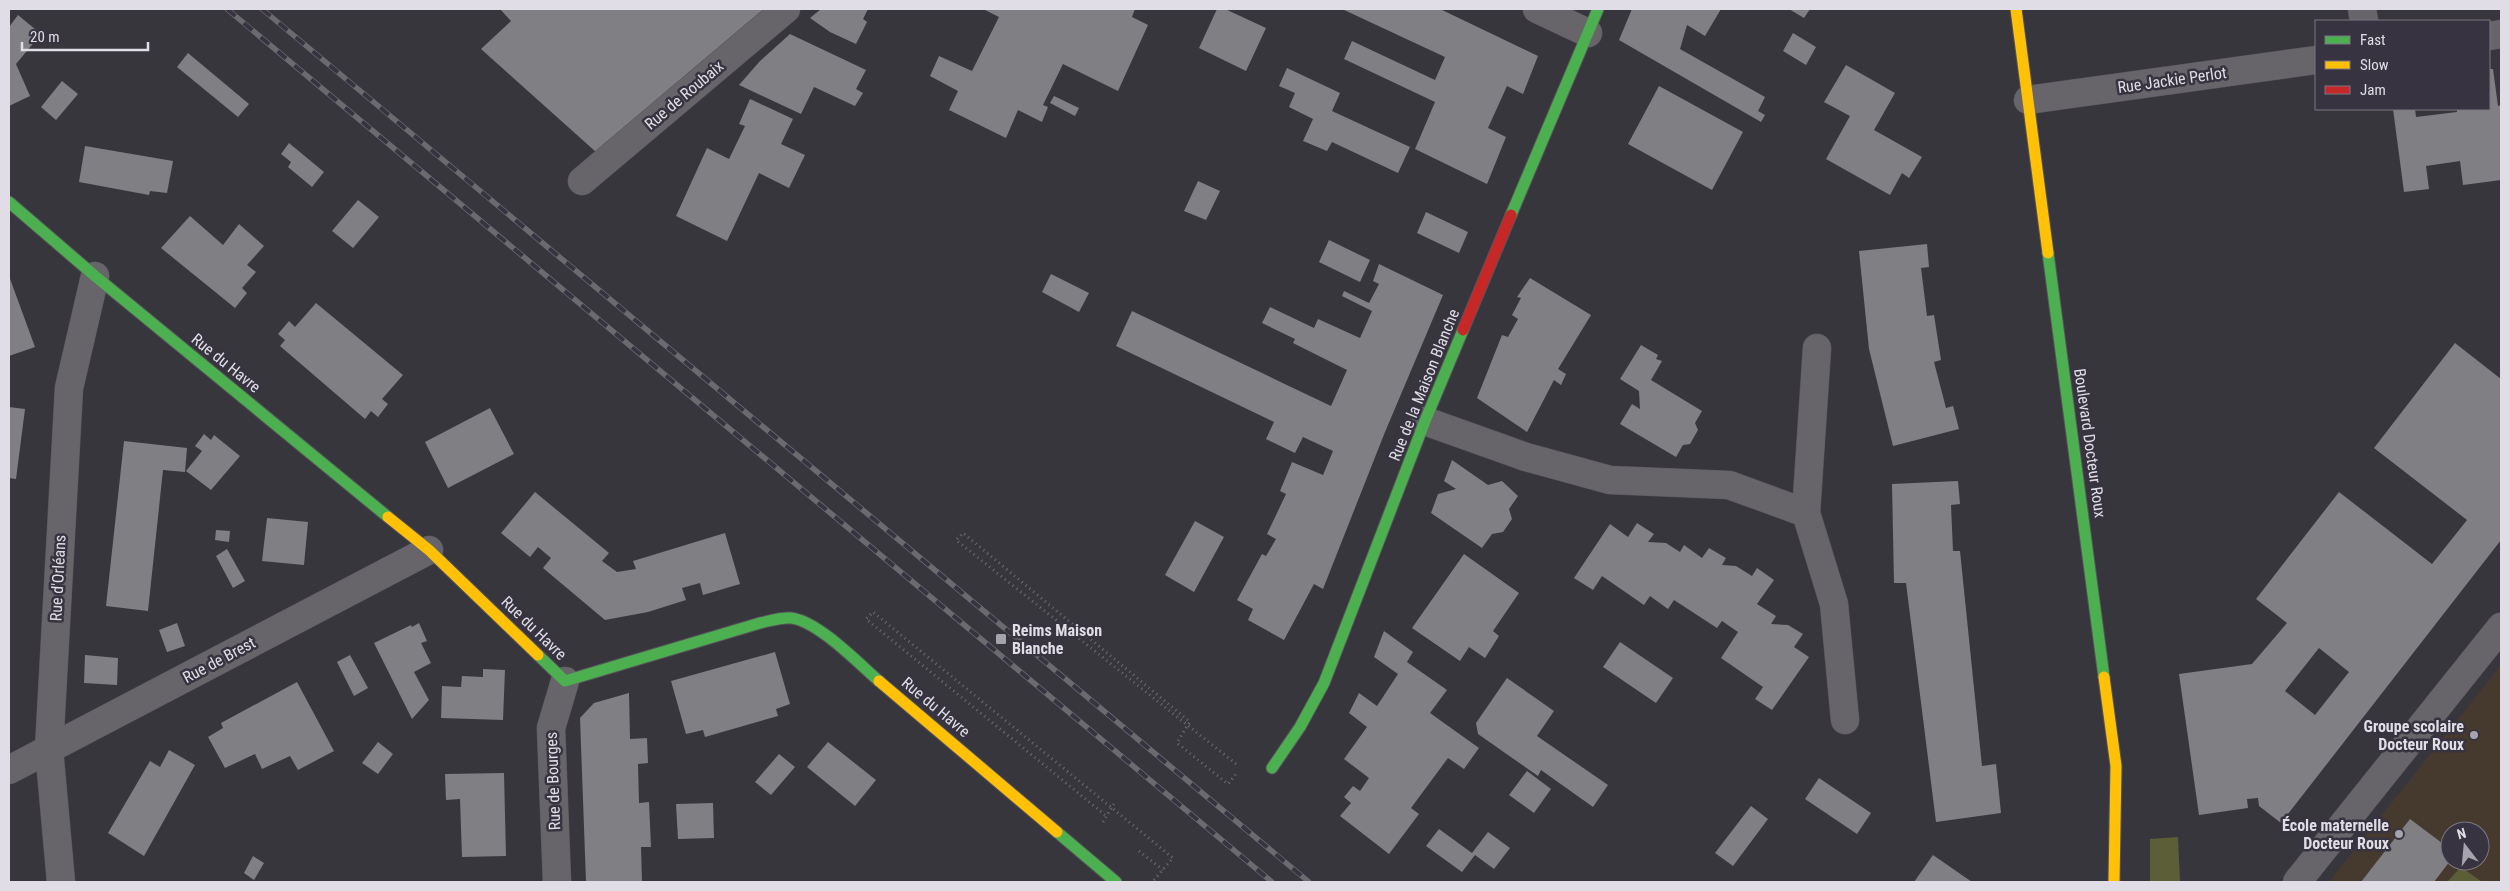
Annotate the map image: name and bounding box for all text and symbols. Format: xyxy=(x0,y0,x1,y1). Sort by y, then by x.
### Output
scale bar xyxy=(22,20,149,52)
legend xyxy=(2315,20,2490,110)
text: 20 m xyxy=(30,28,60,46)
text: Fast xyxy=(2360,31,2385,49)
text: Slow xyxy=(2360,56,2389,74)
street label: Rue de Roubaix xyxy=(641,57,727,133)
street label: Rue Jackie Perlot xyxy=(2116,63,2228,97)
text: Jam xyxy=(2360,81,2386,99)
street label: Rue de la Maison Blanche xyxy=(1385,306,1463,464)
street label: Rue du Havre xyxy=(188,329,264,397)
street label: Boulevard Docteur Roux xyxy=(2070,367,2110,519)
street label: Rue d'Orléans xyxy=(46,534,70,622)
street label: Rue du Havre xyxy=(497,592,571,664)
place label: Reims Maison Blanche xyxy=(1012,621,1102,658)
marker: Reims Maison Blanche xyxy=(994,632,1008,646)
street label: Rue de Brest xyxy=(179,633,259,687)
street label: Rue du Havre xyxy=(898,673,974,741)
place label: Groupe scolaire Docteur Roux xyxy=(2364,717,2465,754)
marker: Groupe scolaire Docteur Roux xyxy=(2468,729,2480,741)
street label: Rue de Bourges xyxy=(542,731,564,831)
place label: École maternelle Docteur Roux xyxy=(2282,816,2390,853)
north arrow xyxy=(2440,821,2490,871)
text: N xyxy=(2455,825,2468,842)
marker: École maternelle Docteur Roux xyxy=(2393,828,2405,840)

